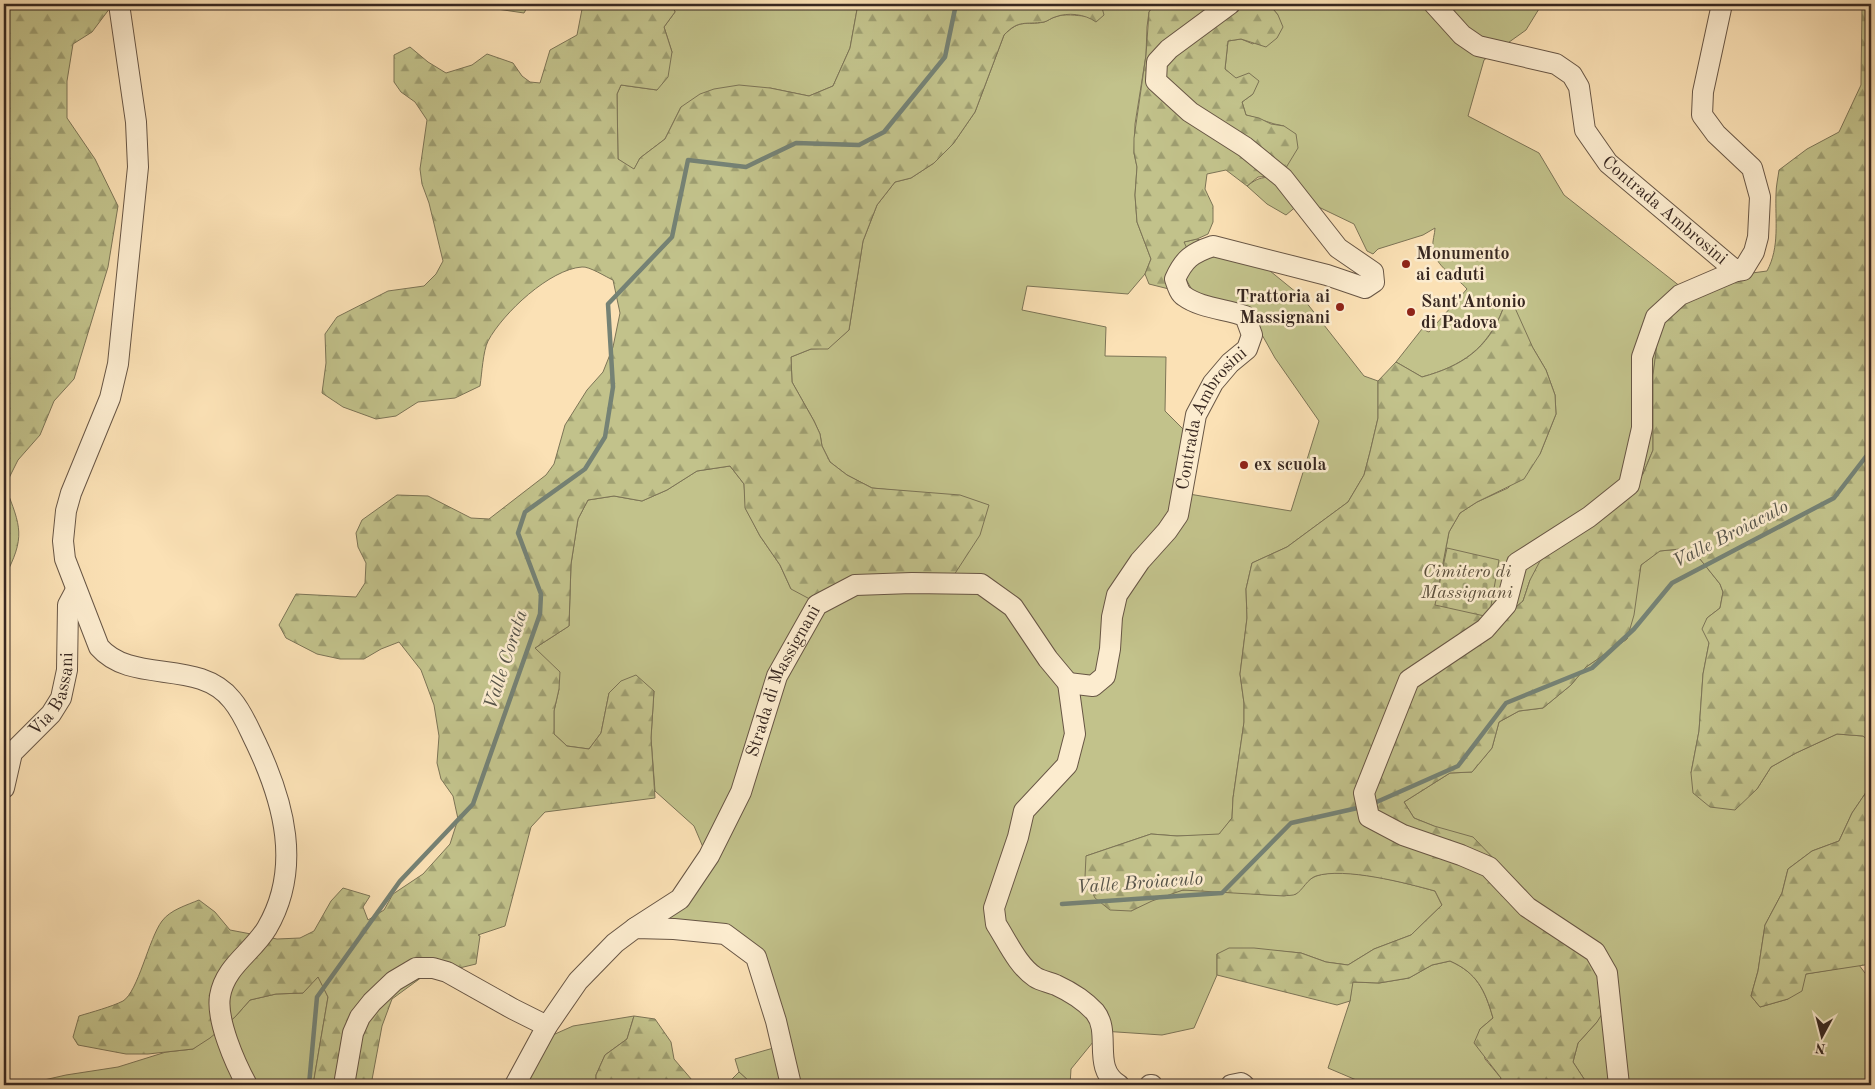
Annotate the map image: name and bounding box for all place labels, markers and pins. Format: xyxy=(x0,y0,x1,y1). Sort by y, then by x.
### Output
place label: Monumento ai caduti xyxy=(1416,245,1510,284)
marker: Monumento ai caduti xyxy=(1400,258,1412,270)
place label: Trattoria ai Massignani xyxy=(1236,288,1330,327)
place label: Sant'Antonio di Padova xyxy=(1421,293,1526,332)
marker: Trattoria ai Massignani xyxy=(1334,301,1346,313)
marker: Sant'Antonio di Padova xyxy=(1405,306,1417,318)
place label: ex scuola xyxy=(1254,456,1327,474)
marker: ex scuola xyxy=(1238,459,1250,471)

